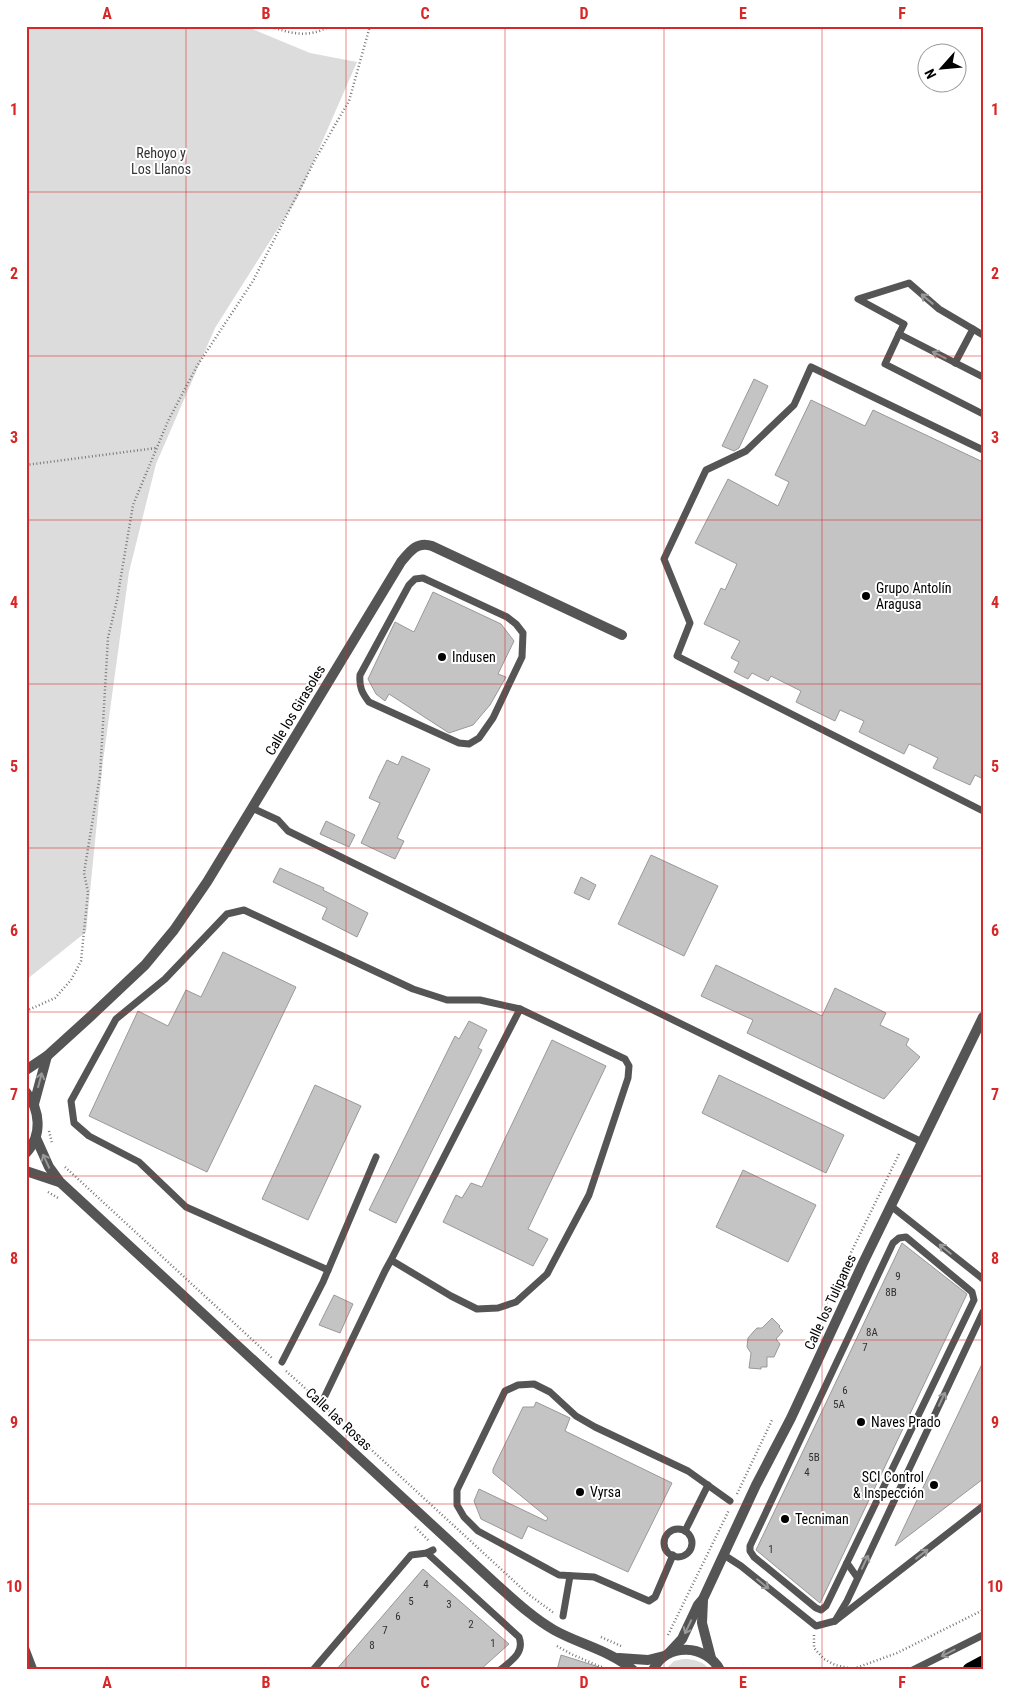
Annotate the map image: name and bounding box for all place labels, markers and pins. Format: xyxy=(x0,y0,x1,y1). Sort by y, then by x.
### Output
place label: Grupo Antolín Aragusa xyxy=(876,580,952,612)
marker: Grupo Antolín Aragusa xyxy=(860,590,872,602)
place label: Indusen xyxy=(452,649,496,665)
marker: Indusen xyxy=(436,651,448,663)
place label: Naves Prado xyxy=(871,1414,941,1430)
marker: Naves Prado xyxy=(855,1416,867,1428)
place label: SCI Control & Inspección xyxy=(853,1469,924,1501)
marker: SCI Control & Inspección xyxy=(928,1479,940,1491)
place label: Vyrsa xyxy=(590,1484,621,1500)
marker: Vyrsa xyxy=(574,1486,586,1498)
place label: Tecniman xyxy=(795,1511,849,1527)
marker: Tecniman xyxy=(779,1513,791,1525)

